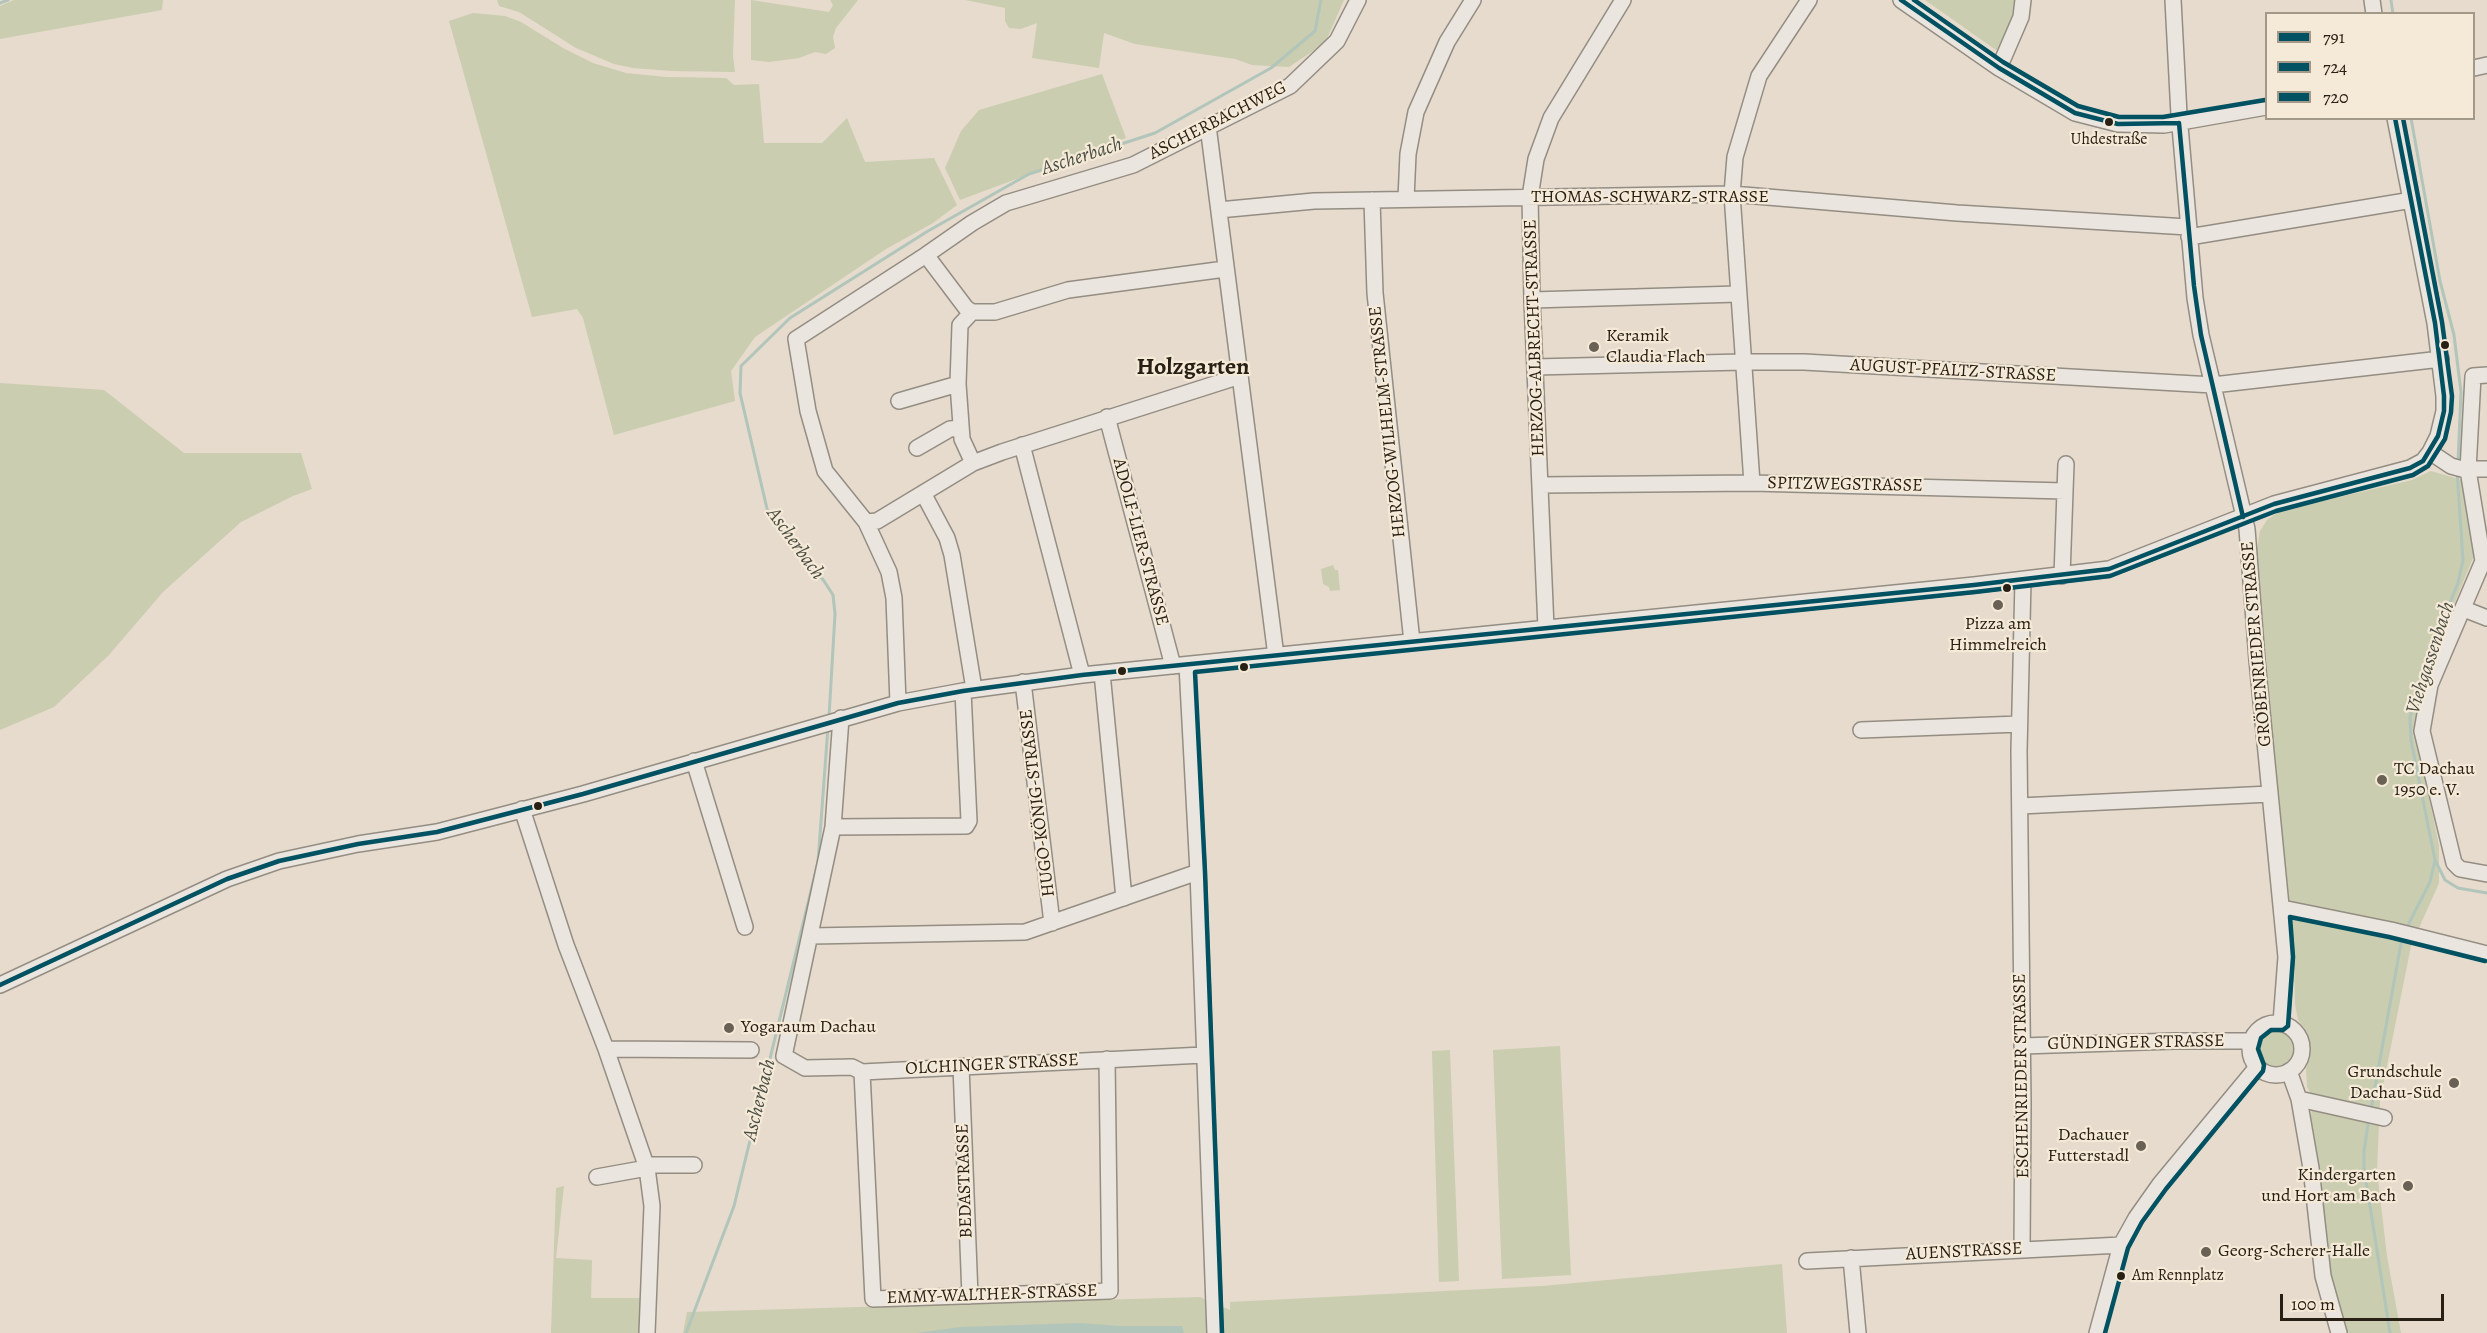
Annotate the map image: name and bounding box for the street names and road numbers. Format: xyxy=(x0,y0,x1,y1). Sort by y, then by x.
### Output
street label: ASCHERBACHWEG xyxy=(1146,77,1290,165)
street label: THOMAS-SCHWARZ-STRASSE xyxy=(1531,187,1769,209)
street label: HERZOG-ALBRECHT-STRASSE xyxy=(1520,219,1550,457)
street label: HERZOG-WILHELM-STRASSE xyxy=(1365,305,1411,539)
street label: AUGUST-PFALTZ-STRASSE xyxy=(1849,355,2057,387)
street label: ADOLF-LIER-STRASSE xyxy=(1107,456,1173,628)
street label: SPITZWEGSTRASSE xyxy=(1767,473,1923,497)
street label: GRÖBENRIEDER STRASSE xyxy=(2237,540,2277,748)
street label: HUGO-KÖNIG-STRASSE xyxy=(1016,708,1060,898)
street label: ESCHENRIEDER STRASSE xyxy=(2009,973,2035,1179)
street label: GÜNDINGER STRASSE xyxy=(2047,1031,2225,1055)
street label: OLCHINGER STRASSE xyxy=(905,1050,1079,1080)
street label: BEDASTRASSE xyxy=(952,1123,978,1239)
street label: AUENSTRASSE xyxy=(1905,1238,2023,1266)
street label: EMMY-WALTHER-STRASSE xyxy=(886,1281,1098,1309)

